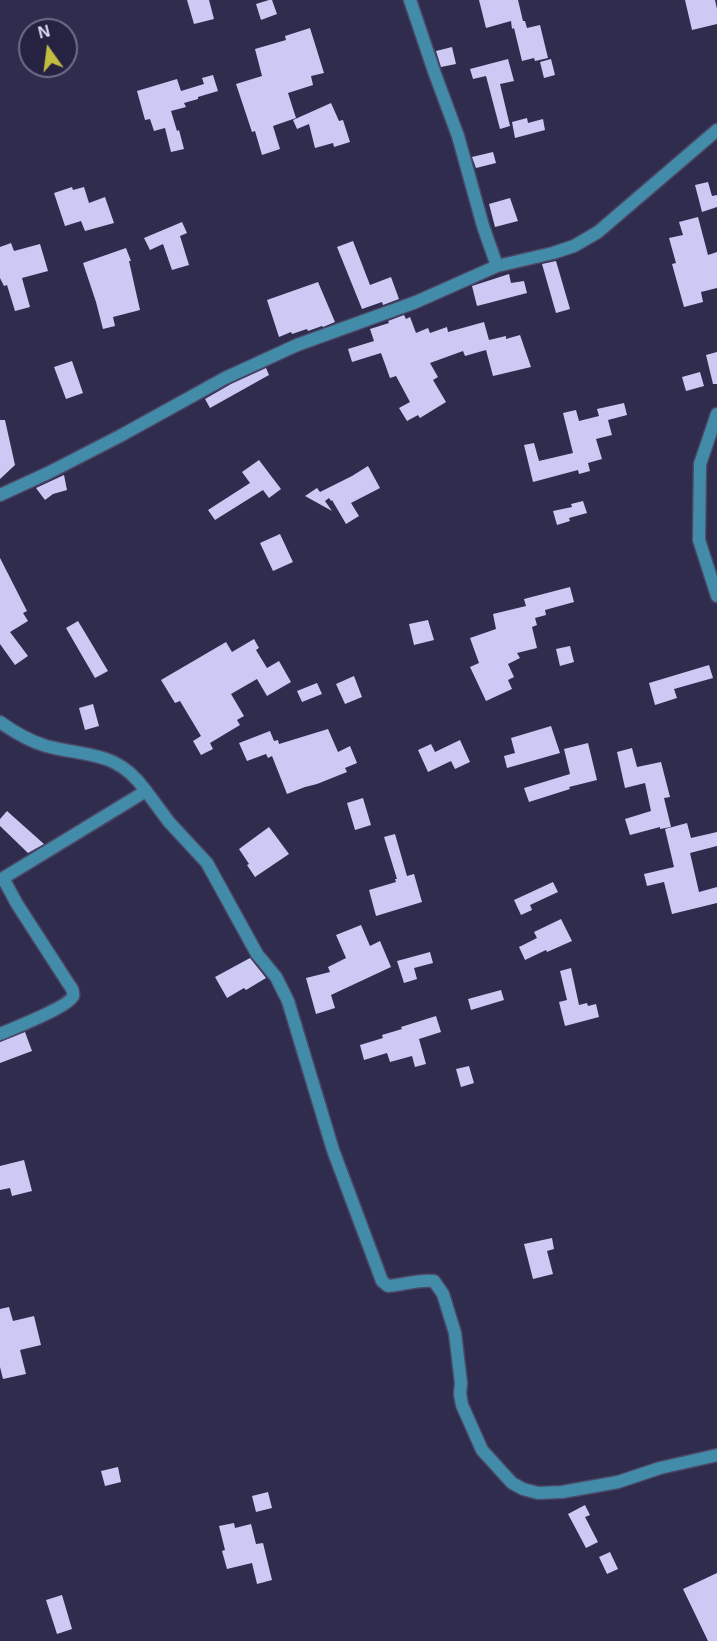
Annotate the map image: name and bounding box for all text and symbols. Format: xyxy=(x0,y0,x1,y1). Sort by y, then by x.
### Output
north arrow xyxy=(18,18,78,78)
text: N xyxy=(36,22,52,42)

